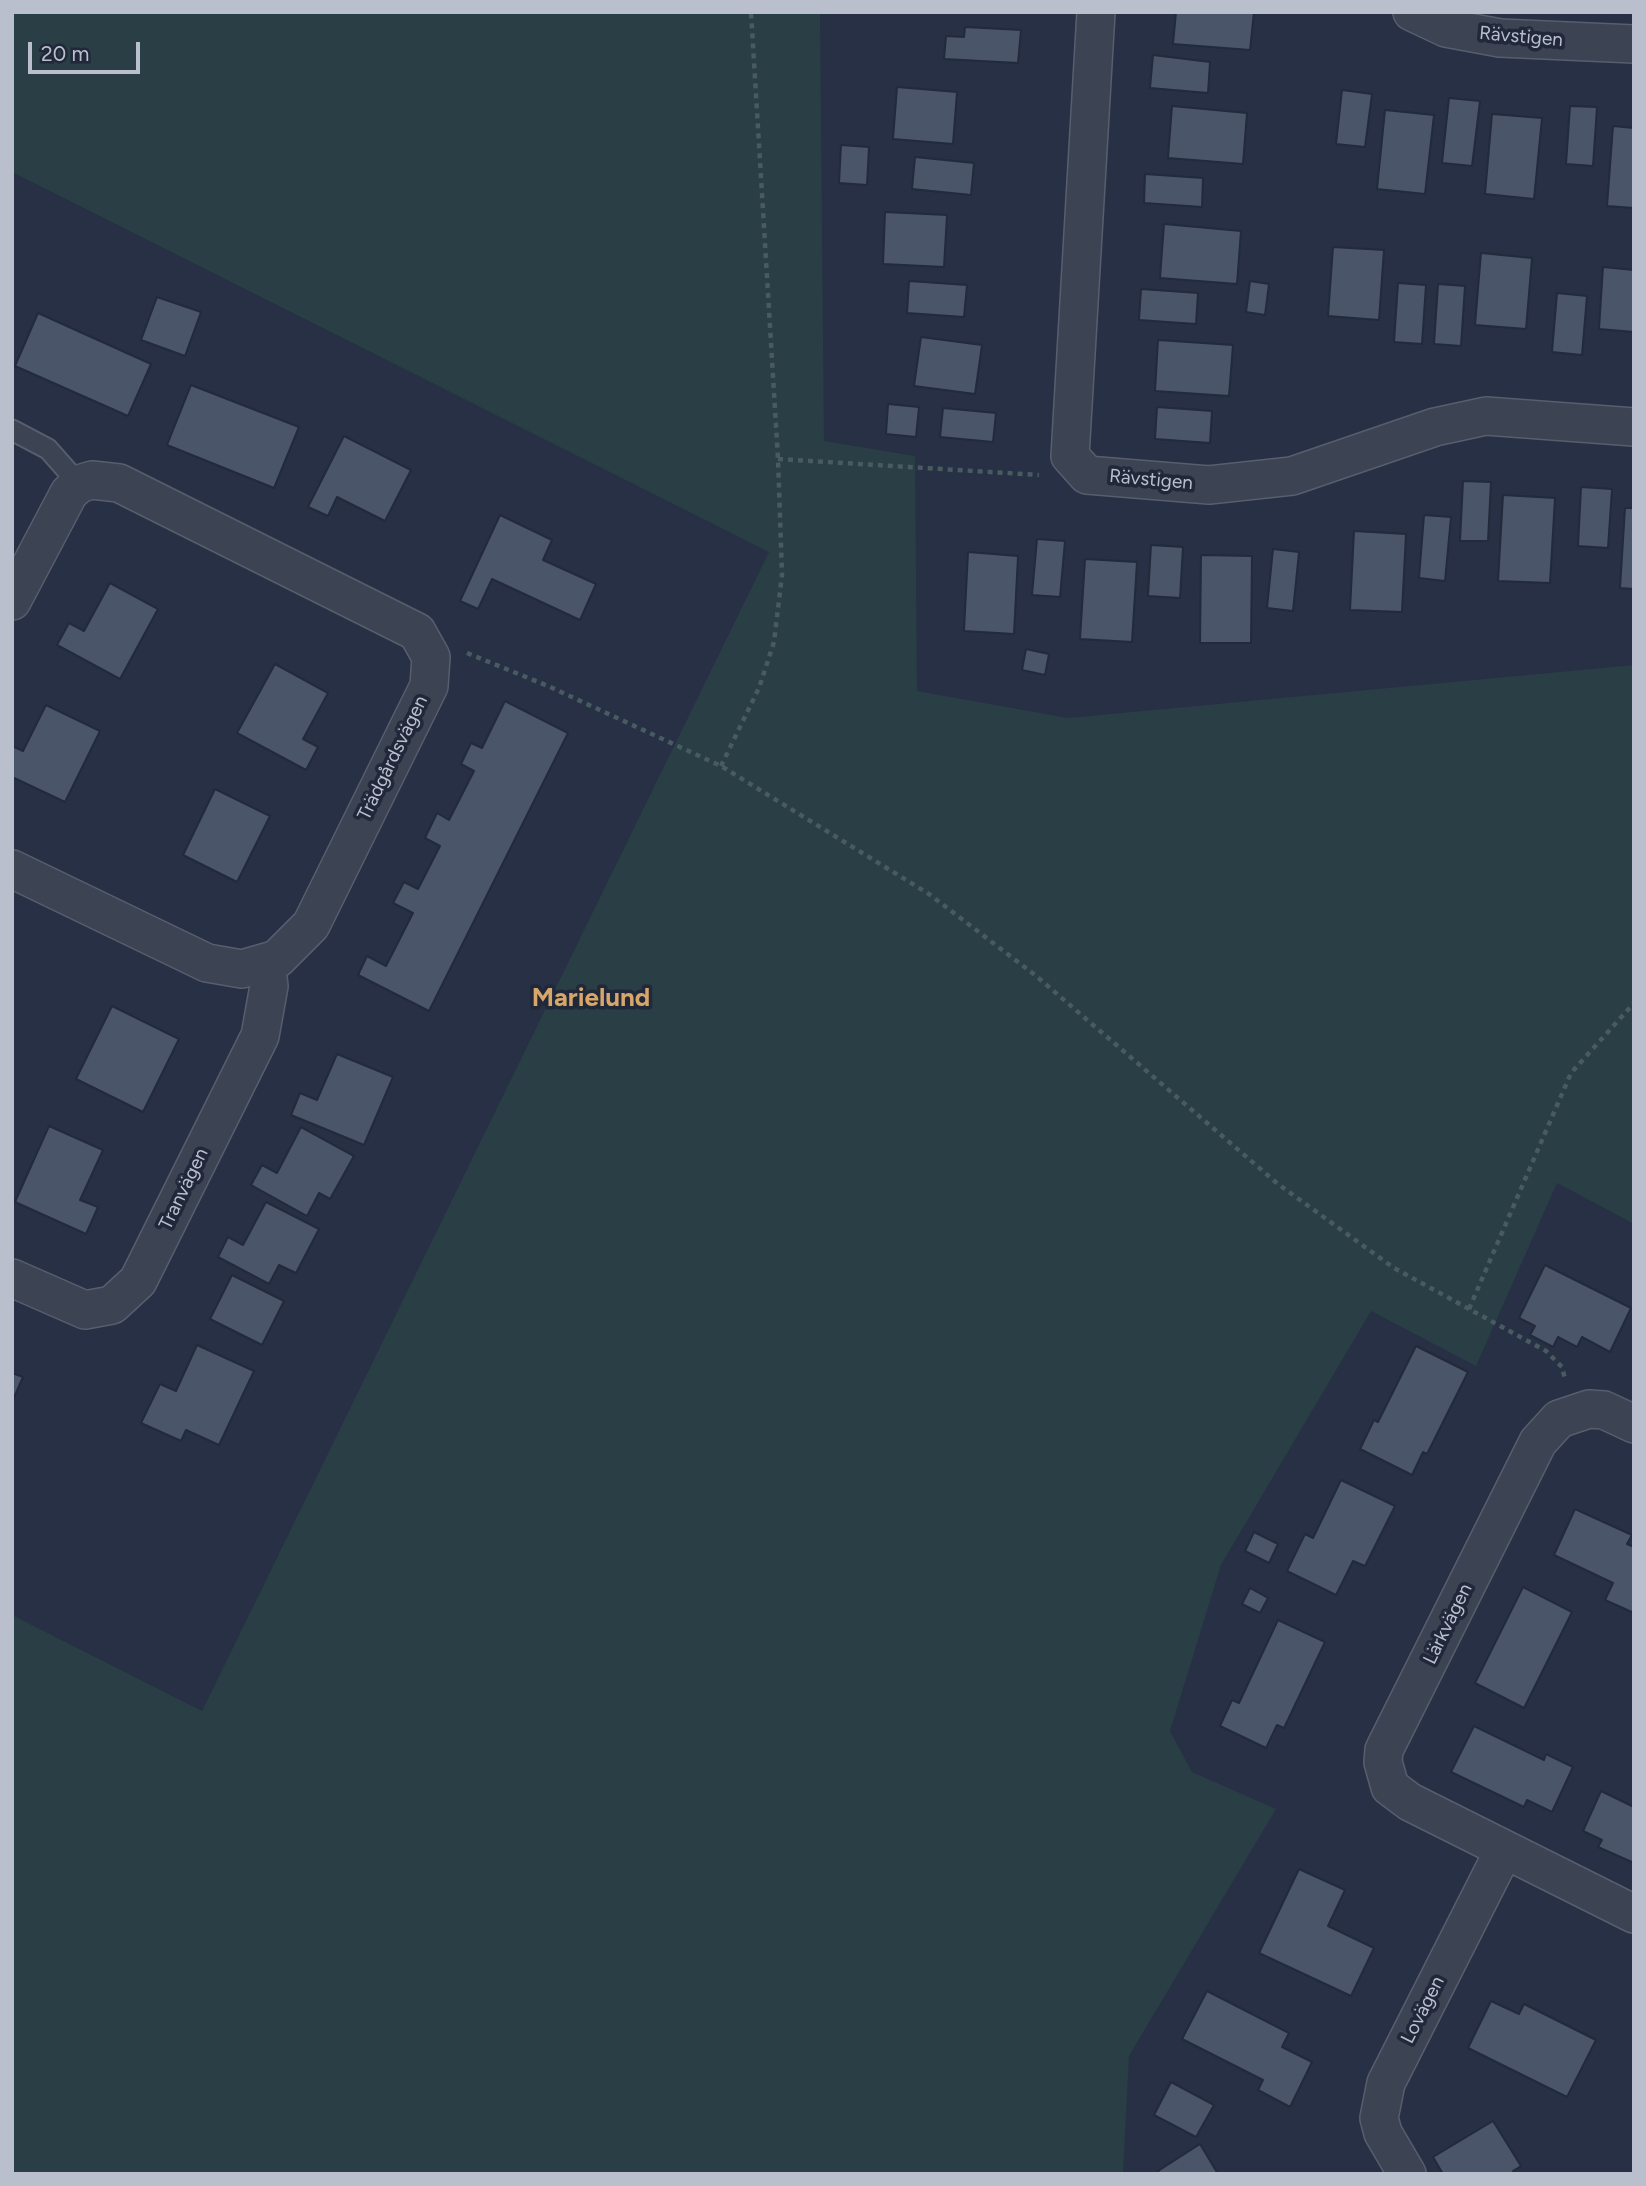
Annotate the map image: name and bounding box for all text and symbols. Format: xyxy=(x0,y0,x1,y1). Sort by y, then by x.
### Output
street label: Rävstigen xyxy=(1478,22,1564,52)
scale bar xyxy=(32,28,144,72)
text: 20 m xyxy=(41,41,89,66)
street label: Rävstigen xyxy=(1108,465,1194,495)
street label: Trädgårdsvägen xyxy=(353,692,433,824)
district label: Marielund xyxy=(532,982,650,1014)
street label: Tranvägen xyxy=(154,1145,214,1233)
street label: Lärkvägen xyxy=(1419,1580,1477,1668)
street label: Lovägen xyxy=(1396,1973,1450,2047)

